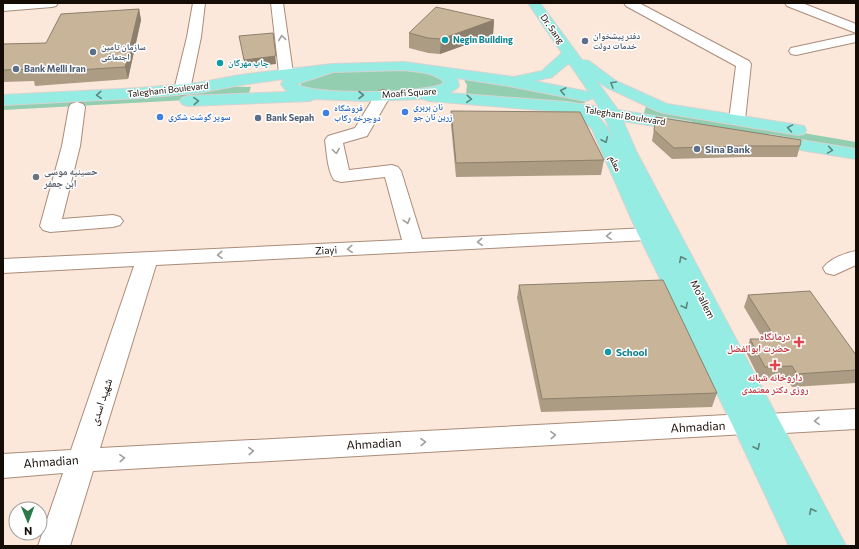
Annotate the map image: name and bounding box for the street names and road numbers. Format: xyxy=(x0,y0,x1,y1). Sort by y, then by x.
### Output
street label: Dr. Sang xyxy=(538,12,567,46)
street label: Taleghani Boulevard xyxy=(127,80,209,99)
street label: Moafi Square xyxy=(381,85,437,100)
street label: Taleghani Boulevard xyxy=(584,104,666,127)
street label: معلم xyxy=(605,153,625,174)
street label: Ziayi xyxy=(315,243,337,257)
street label: Mo'allem xyxy=(688,278,718,320)
street label: شهید اسدی xyxy=(86,376,115,427)
street label: Ahmadian xyxy=(670,418,726,434)
street label: Ahmadian xyxy=(346,435,402,451)
street label: Ahmadian xyxy=(23,452,79,470)

